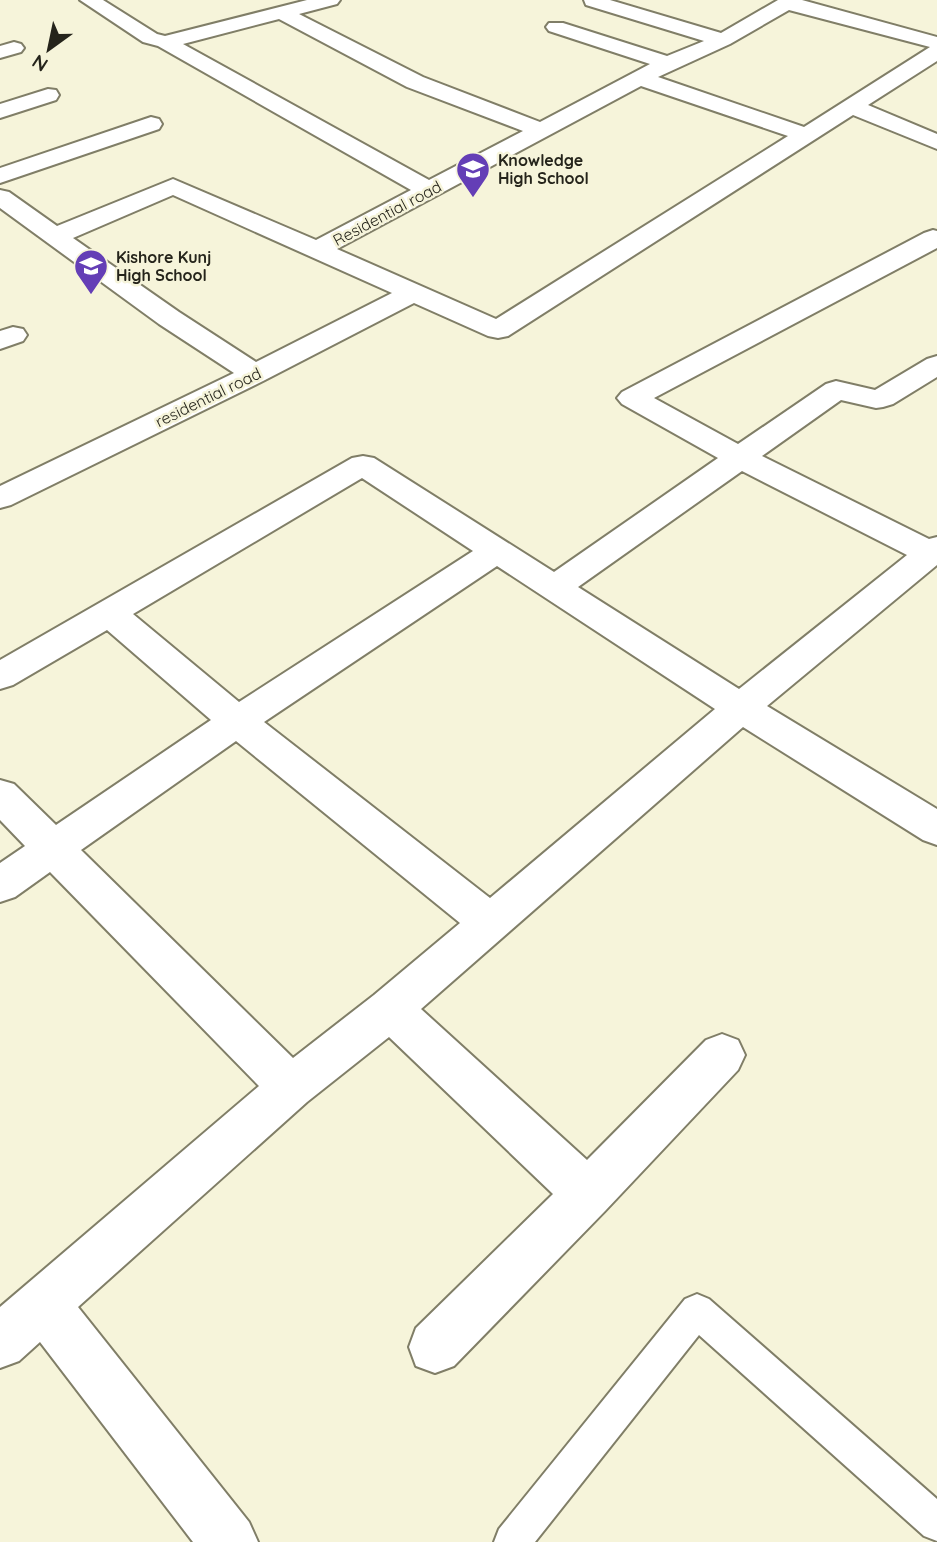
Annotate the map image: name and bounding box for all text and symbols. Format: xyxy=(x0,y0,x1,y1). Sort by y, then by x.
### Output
north arrow xyxy=(14,14,84,84)
text: N xyxy=(27,49,52,77)
school or university icon: Knowledge High School xyxy=(454,150,492,199)
place label: Knowledge High School xyxy=(498,150,589,188)
street label: Residential road xyxy=(329,176,445,250)
school or university icon: Kishore Kunj High School xyxy=(72,247,110,296)
place label: Kishore Kunj High School xyxy=(116,247,211,285)
street label: residential road xyxy=(152,363,264,431)

